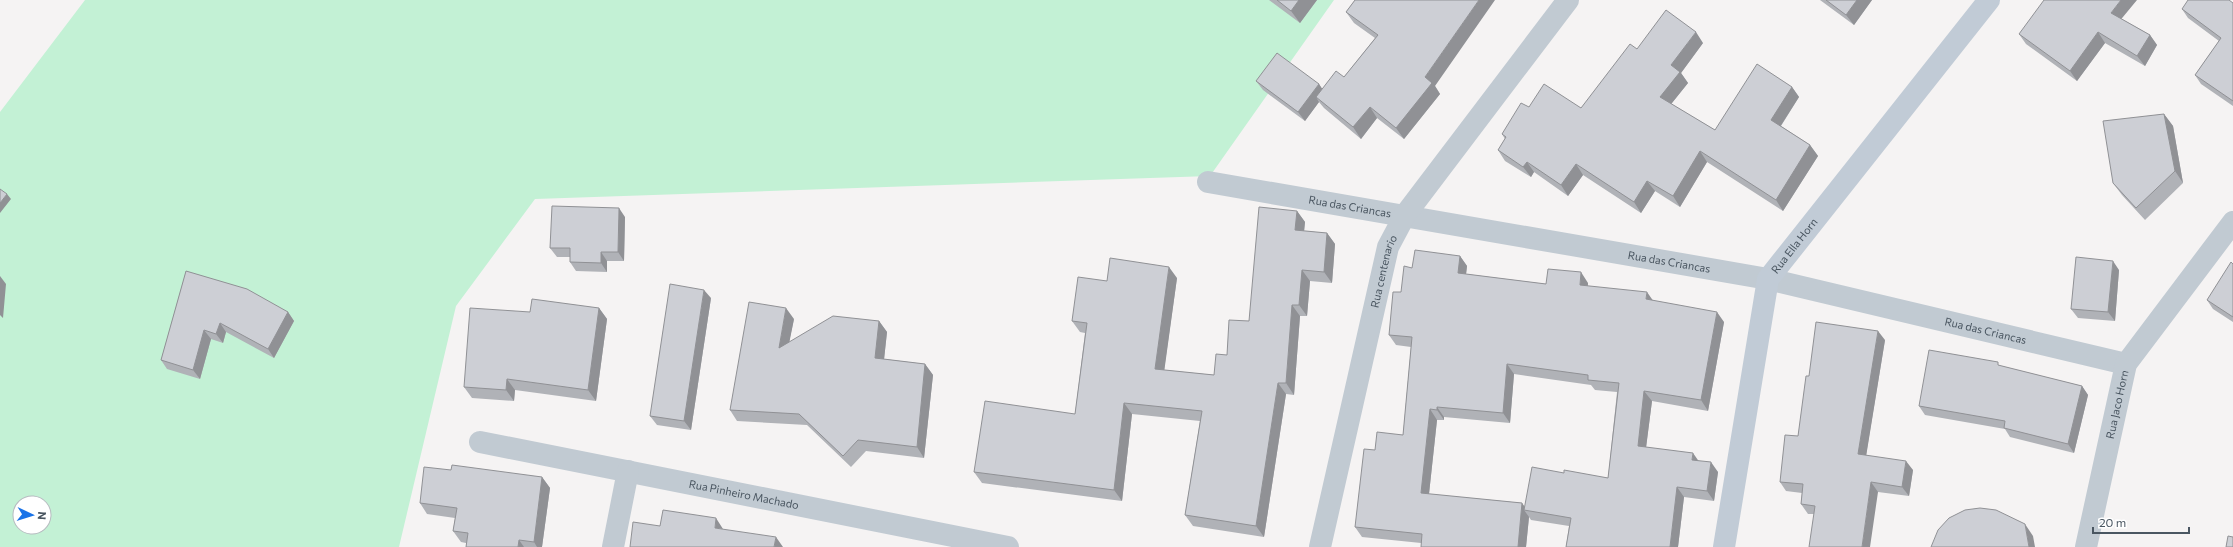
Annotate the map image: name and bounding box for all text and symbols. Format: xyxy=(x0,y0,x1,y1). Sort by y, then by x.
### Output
street label: Rua das Criancas xyxy=(1308,193,1392,220)
street label: Rua Ella Horn xyxy=(1768,215,1820,276)
street label: Rua centenario xyxy=(1367,232,1400,309)
street label: Rua das Criancas xyxy=(1627,248,1712,275)
street label: Rua das Criancas xyxy=(1944,314,2028,346)
street label: Rua Jaco Horn xyxy=(2103,369,2131,440)
street label: Rua Pinheiro Machado xyxy=(688,477,800,511)
north arrow xyxy=(12,495,52,535)
scale bar xyxy=(2093,509,2189,535)
text: N xyxy=(36,511,49,520)
text: 20 m xyxy=(2099,515,2126,529)

